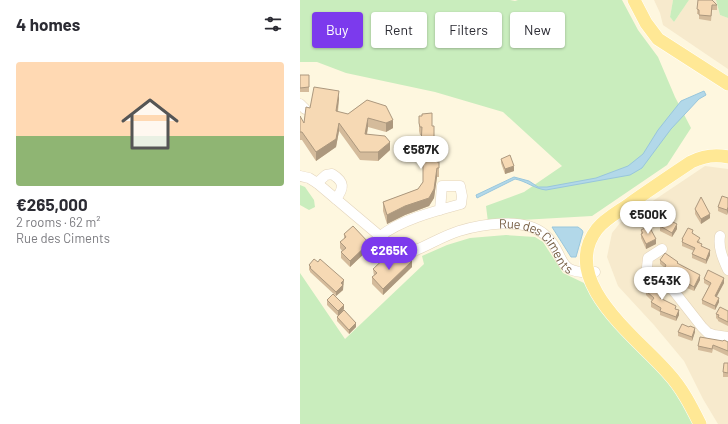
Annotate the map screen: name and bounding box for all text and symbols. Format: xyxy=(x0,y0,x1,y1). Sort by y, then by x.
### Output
chip: Buy xyxy=(312,12,363,48)
chip: Rent xyxy=(371,12,427,48)
chip: Filters xyxy=(435,12,502,48)
chip: New xyxy=(510,12,565,48)
icon: filters xyxy=(262,13,284,35)
text: 4 homes xyxy=(16,14,80,34)
icon: home xyxy=(114,88,186,160)
pin: €587K xyxy=(393,136,449,170)
text: €587K xyxy=(403,141,439,157)
text: €265,000 xyxy=(16,194,88,214)
pin: €500K xyxy=(620,201,676,235)
text: €500K xyxy=(629,206,667,222)
text: 2 rooms · 62 m² xyxy=(16,214,101,230)
street label: Rue des Ciments xyxy=(499,215,576,277)
text: Rue des Ciments xyxy=(16,230,110,246)
pin: €265K xyxy=(361,237,417,271)
text: €265K xyxy=(370,242,408,258)
pin: €543K xyxy=(634,267,690,301)
text: €543K xyxy=(643,272,681,288)

